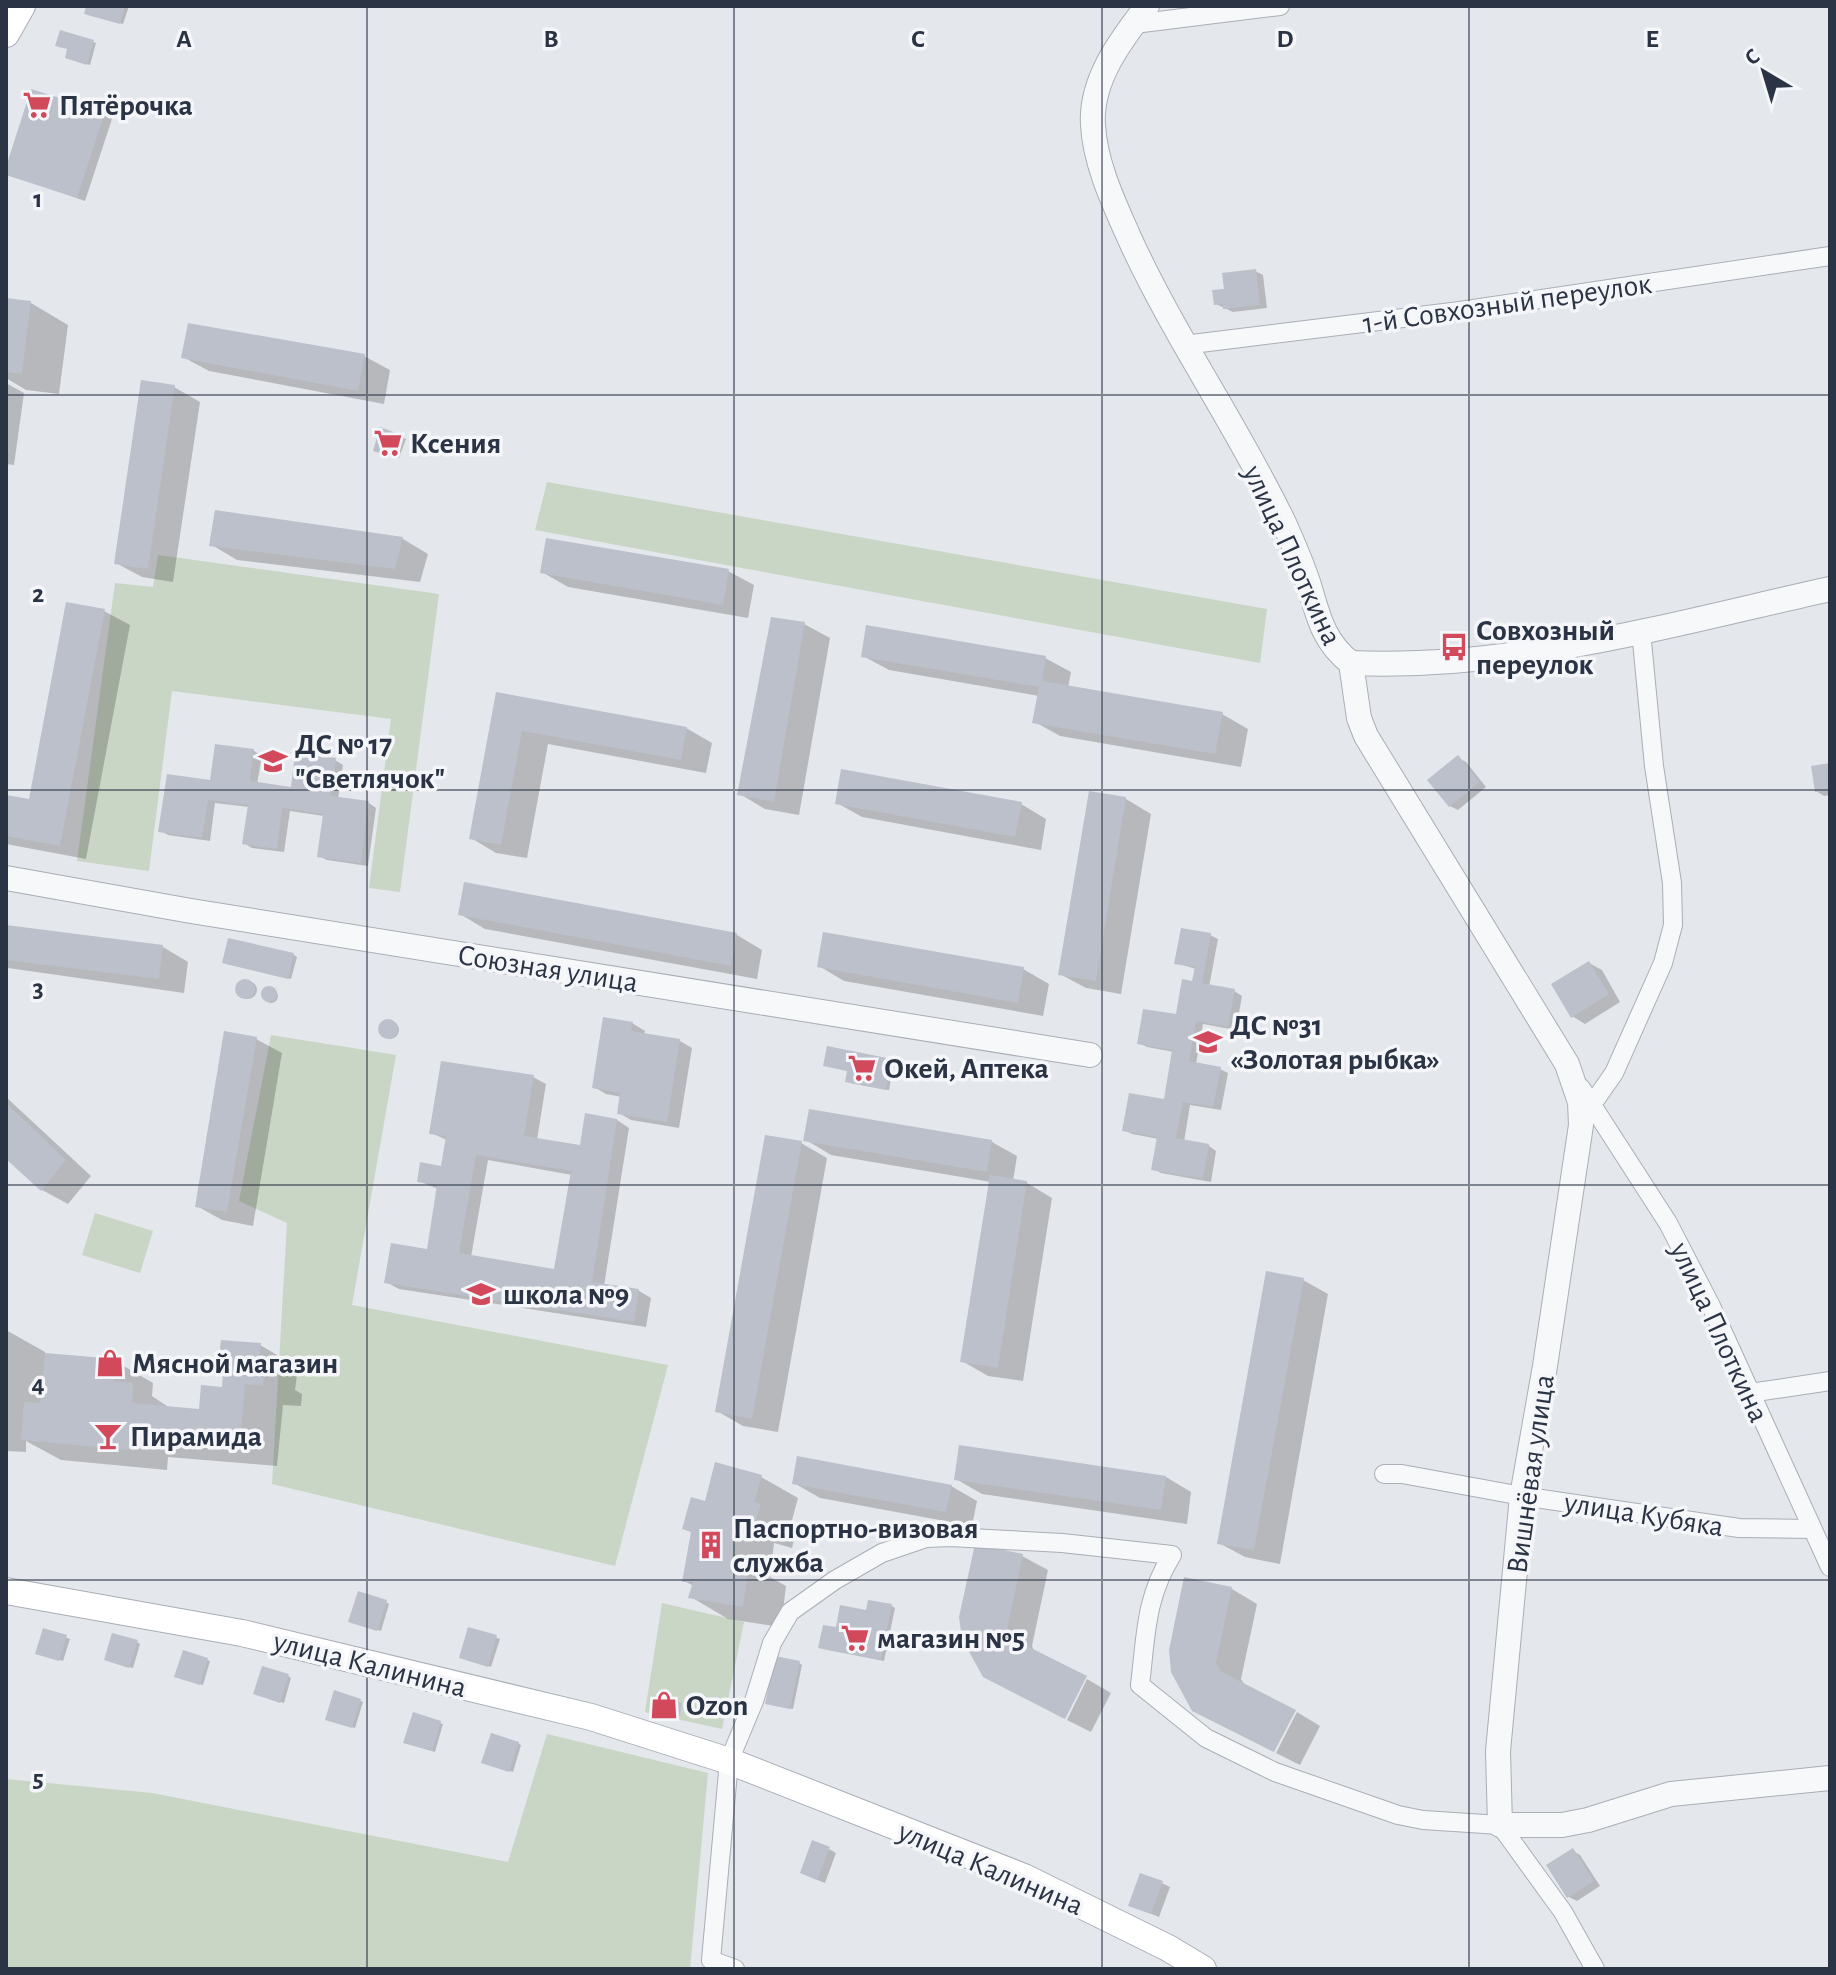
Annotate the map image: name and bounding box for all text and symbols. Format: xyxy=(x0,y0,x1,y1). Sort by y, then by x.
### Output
text: A xyxy=(176,26,192,52)
text: B xyxy=(543,26,559,52)
text: C xyxy=(911,26,925,52)
text: D xyxy=(1276,26,1294,52)
text: E xyxy=(1645,26,1659,52)
north arrow xyxy=(1724,32,1804,112)
text: С xyxy=(1741,45,1764,69)
supermarket icon: Пятёрочка xyxy=(22,90,52,120)
place label: Пятёрочка xyxy=(59,91,193,121)
text: 1 xyxy=(33,186,43,212)
street label: 1-й Совхозный переулок xyxy=(1361,269,1654,339)
supermarket icon: Ксения xyxy=(373,428,403,458)
place label: Ксения xyxy=(410,429,501,459)
street label: улица Плоткина xyxy=(1237,460,1347,650)
text: 2 xyxy=(32,581,44,607)
place label: Совхозный переулок xyxy=(1476,616,1615,680)
bus stop icon: Совхозный переулок xyxy=(1439,632,1469,662)
place label: ДС № 17 "Светлячок" xyxy=(295,730,445,794)
school or university icon: ДС № 17 "Светлячок" xyxy=(258,746,288,776)
street label: Союзная улица xyxy=(456,940,640,998)
text: 3 xyxy=(32,976,44,1002)
place label: ДС №31 «Золотая рыбка» xyxy=(1230,1011,1440,1075)
school or university icon: ДС №31 «Золотая рыбка» xyxy=(1193,1027,1223,1057)
supermarket icon: Окей, Аптека xyxy=(847,1053,877,1083)
place label: Окей, Аптека xyxy=(884,1054,1049,1084)
street label: улица Плоткина xyxy=(1664,1237,1774,1427)
school or university icon: школа №9 xyxy=(466,1279,496,1309)
place label: школа №9 xyxy=(503,1280,629,1310)
shop icon: Мясной магазин xyxy=(95,1348,125,1378)
place label: Мясной магазин xyxy=(132,1349,338,1379)
text: 4 xyxy=(31,1371,45,1397)
street label: Вишнёвая улица xyxy=(1502,1373,1560,1576)
bar icon: Пирамида xyxy=(93,1421,123,1451)
place label: Пирамида xyxy=(130,1422,262,1452)
street label: улица Кубяка xyxy=(1561,1487,1726,1542)
place label: Паспортно-визовая служба xyxy=(733,1514,979,1578)
building icon: Паспортно-визовая служба xyxy=(696,1530,726,1560)
supermarket icon: магазин №5 xyxy=(840,1623,870,1653)
place label: магазин №5 xyxy=(877,1624,1025,1654)
street label: улица Калинина xyxy=(269,1626,469,1703)
shop icon: Ozon xyxy=(649,1690,679,1720)
place label: Ozon xyxy=(686,1691,748,1721)
text: 5 xyxy=(32,1766,44,1792)
street label: улица Калинина xyxy=(893,1816,1087,1921)

